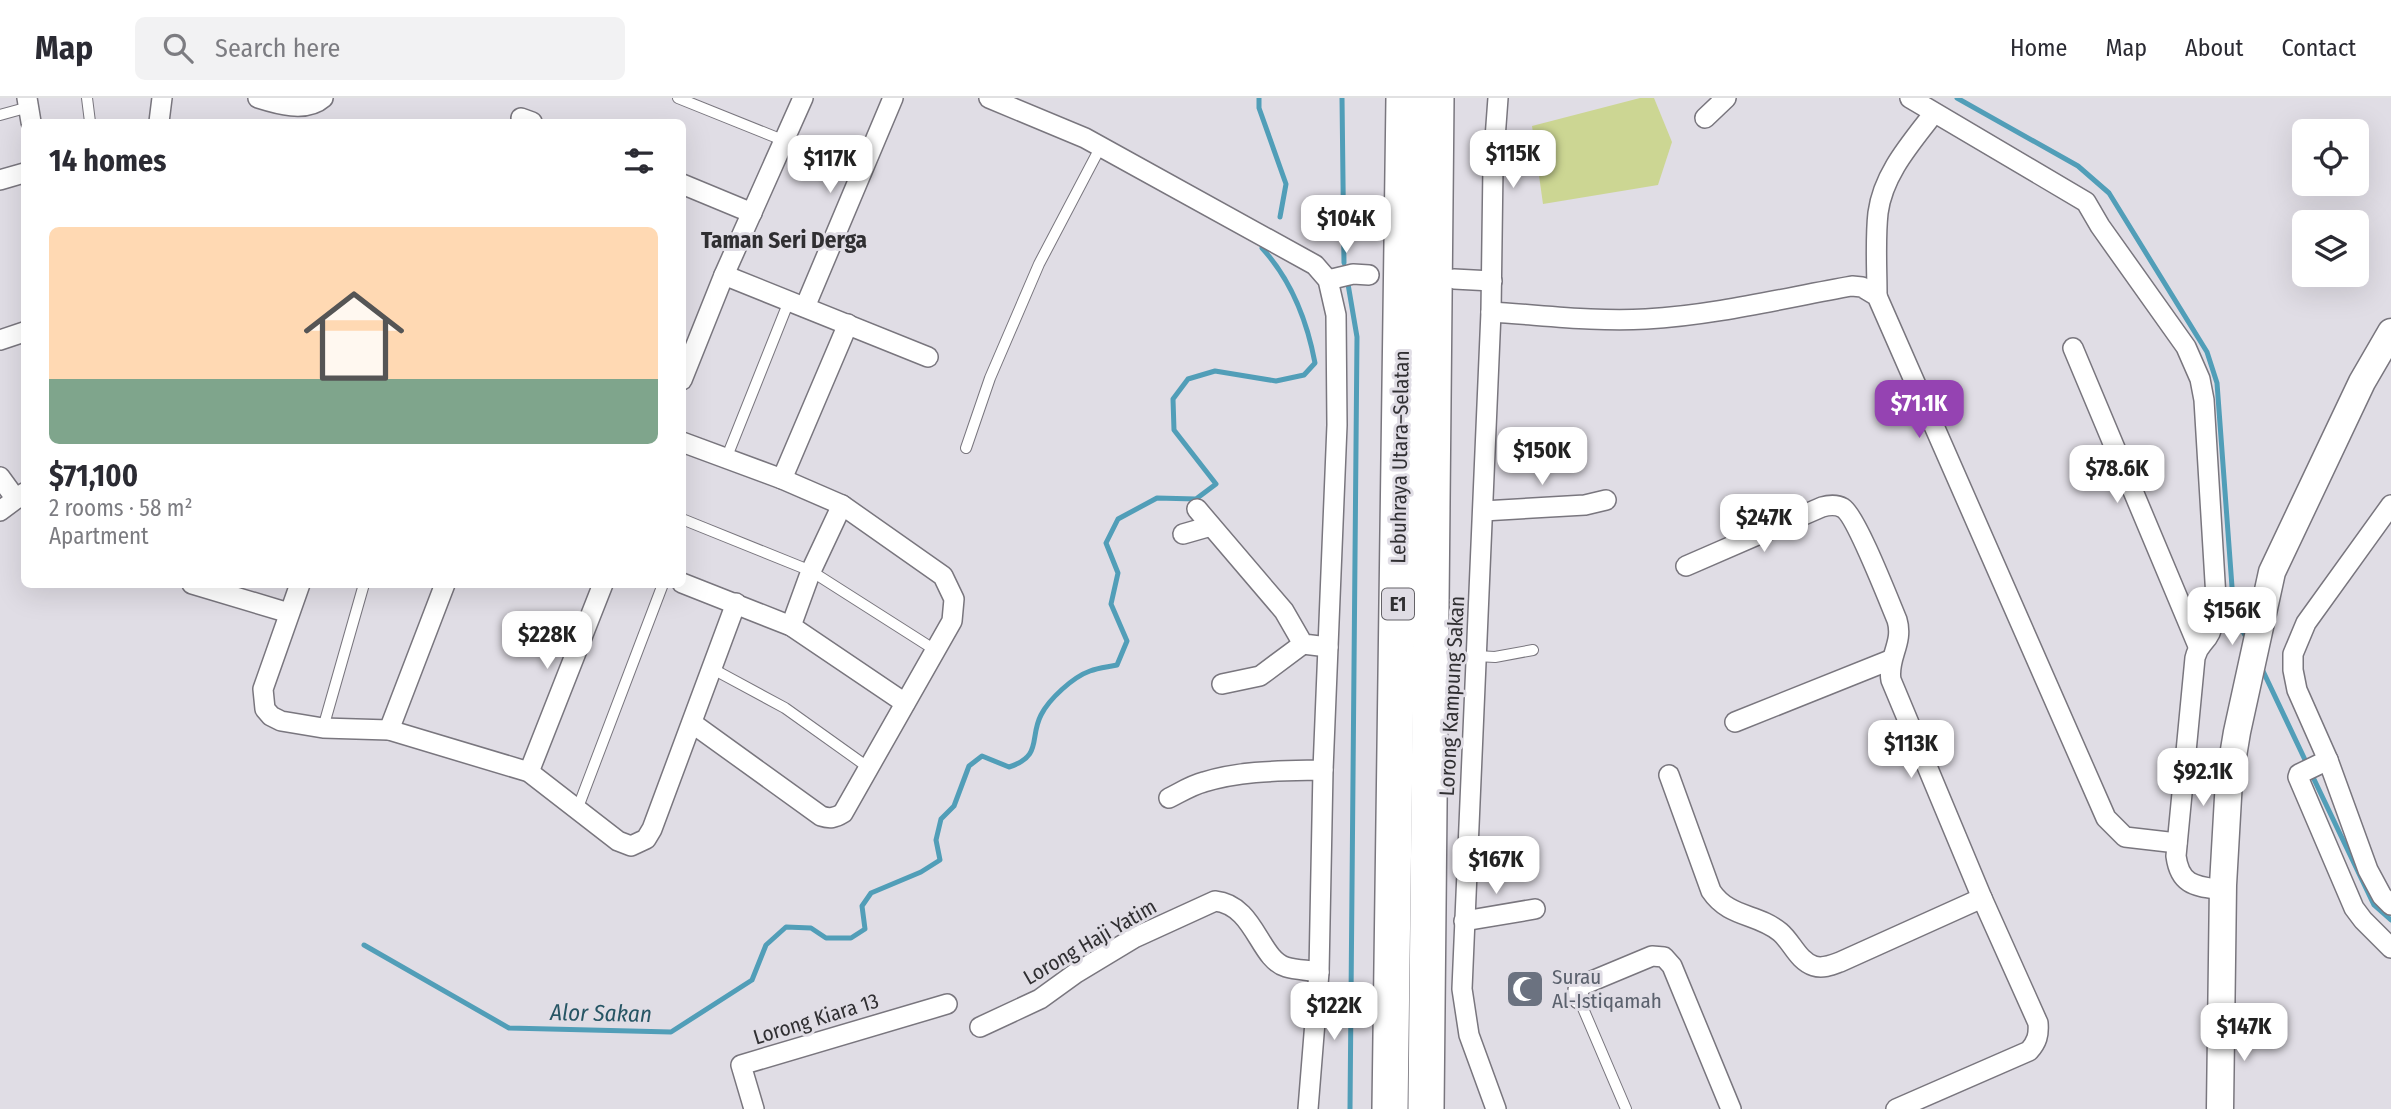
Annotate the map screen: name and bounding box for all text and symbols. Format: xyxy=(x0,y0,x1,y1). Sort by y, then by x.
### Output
search box xyxy=(135,17,625,80)
text: Map xyxy=(35,28,93,68)
icon: search xyxy=(159,29,197,67)
text: Search here xyxy=(215,33,340,64)
text: Home xyxy=(2010,34,2067,62)
text: Map xyxy=(2105,34,2147,62)
text: About xyxy=(2185,34,2243,62)
text: Contact xyxy=(2281,34,2356,62)
map controls xyxy=(2292,119,2369,287)
button: locate xyxy=(2292,119,2369,196)
pin: $115K xyxy=(1464,130,1562,190)
pin: $117K xyxy=(781,136,879,195)
text: $115K xyxy=(1486,139,1540,167)
icon: filters xyxy=(620,142,658,180)
text: 14 homes xyxy=(49,143,166,179)
text: $117K xyxy=(804,144,856,172)
pin: $104K xyxy=(1297,195,1395,255)
text: $104K xyxy=(1317,204,1375,232)
button: layers xyxy=(2292,210,2369,287)
district label: Taman Seri Derga xyxy=(701,226,867,254)
icon: home xyxy=(291,273,417,399)
street label: Lebuhraya Utara–Selatan xyxy=(1385,350,1415,564)
pin: $71.1K xyxy=(1862,380,1976,440)
text: $71.1K xyxy=(1891,389,1947,417)
pin: $150K xyxy=(1493,428,1591,487)
text: $150K xyxy=(1513,436,1571,464)
pin: $78.6K xyxy=(2060,446,2174,505)
text: $78.6K xyxy=(2085,454,2149,482)
text: $71,100 xyxy=(49,458,138,494)
text: 2 rooms · 58 m² xyxy=(49,494,193,522)
pin: $247K xyxy=(1715,494,1813,554)
text: $247K xyxy=(1736,503,1792,531)
text: Apartment xyxy=(49,522,149,550)
pin: $156K xyxy=(2183,588,2281,647)
road number: E1 xyxy=(1382,589,1414,620)
street label: Lorong Kampung Sakan xyxy=(1434,595,1470,797)
text: $156K xyxy=(2203,596,2261,624)
pin: $228K xyxy=(498,612,596,671)
text: $228K xyxy=(518,620,576,648)
pin: $113K xyxy=(1862,720,1960,780)
text: $113K xyxy=(1884,729,1938,757)
pin: $92.1K xyxy=(2146,748,2260,808)
text: $92.1K xyxy=(2173,757,2233,785)
pin: $167K xyxy=(1447,836,1545,896)
text: $167K xyxy=(1468,845,1524,873)
street label: Lorong Haji Yatim xyxy=(1019,893,1161,991)
place label: Surau Al-Istiqamah xyxy=(1552,964,1662,1014)
mosque icon: Surau Al-Istiqamah xyxy=(1504,968,1546,1010)
pin: $122K xyxy=(1285,982,1383,1042)
street label: Lorong Kiara 13 xyxy=(750,988,882,1050)
text: $122K xyxy=(1306,991,1362,1019)
water label: Alor Sakan xyxy=(549,998,652,1028)
pin: $147K xyxy=(2195,1004,2293,1063)
text: $147K xyxy=(2217,1012,2271,1040)

